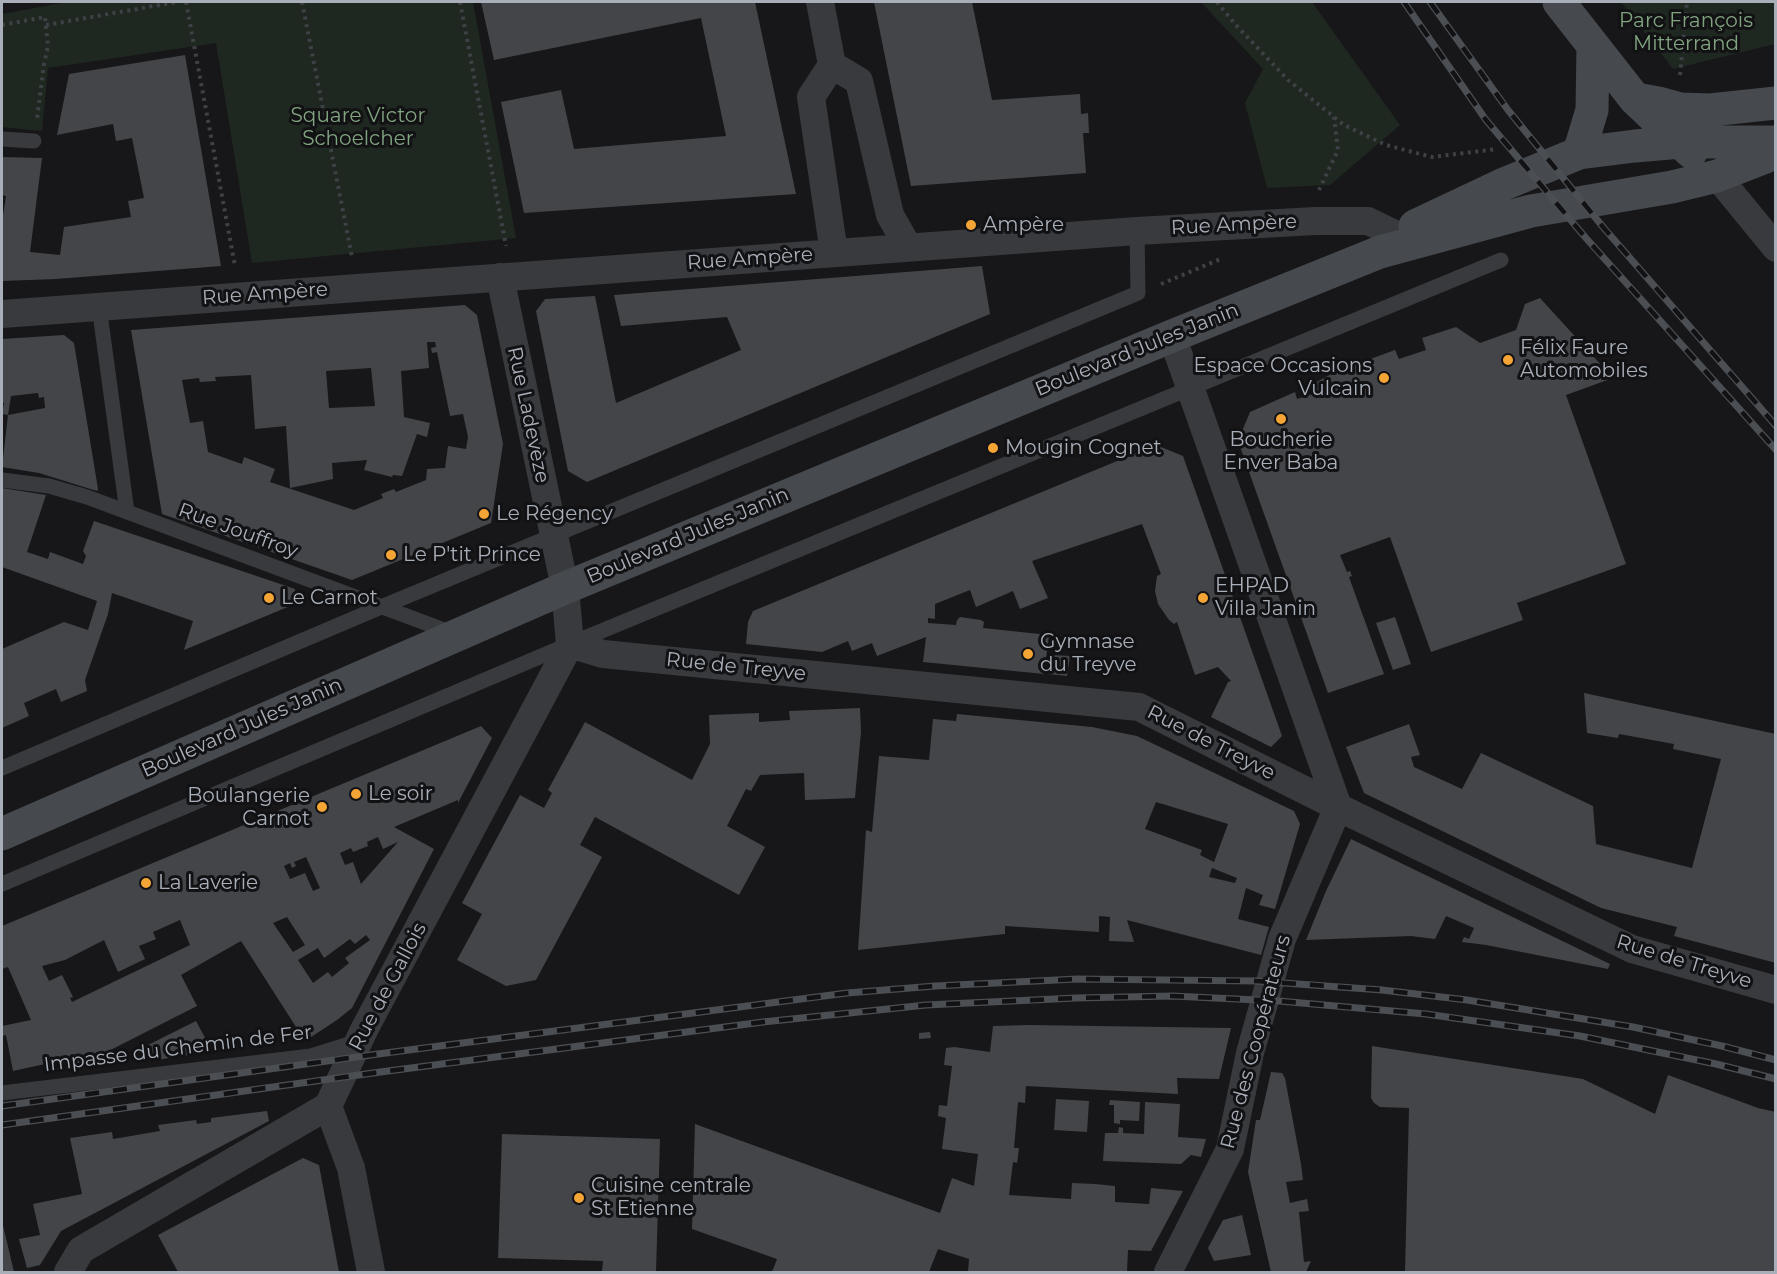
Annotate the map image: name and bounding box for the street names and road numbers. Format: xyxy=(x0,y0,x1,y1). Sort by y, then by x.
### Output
street label: Rue Ampère xyxy=(1170,210,1298,240)
street label: Rue Ampère xyxy=(686,243,814,275)
street label: Rue Ampère xyxy=(201,278,329,310)
street label: Boulevard Jules Janin xyxy=(1032,298,1242,402)
street label: Rue Ladevèze xyxy=(502,345,554,485)
street label: Boulevard Jules Janin xyxy=(583,483,793,589)
street label: Rue Jouffroy xyxy=(175,498,301,564)
street label: Rue de Treyve xyxy=(665,648,807,686)
street label: Boulevard Jules Janin xyxy=(138,673,346,783)
street label: Rue de Treyve xyxy=(1143,700,1279,786)
street label: Rue de Gallois xyxy=(344,919,432,1055)
street label: Rue de Treyve xyxy=(1613,930,1755,994)
street label: Rue des Coopérateurs xyxy=(1216,932,1296,1152)
street label: Impasse du Chemin de Fer xyxy=(43,1021,313,1077)

